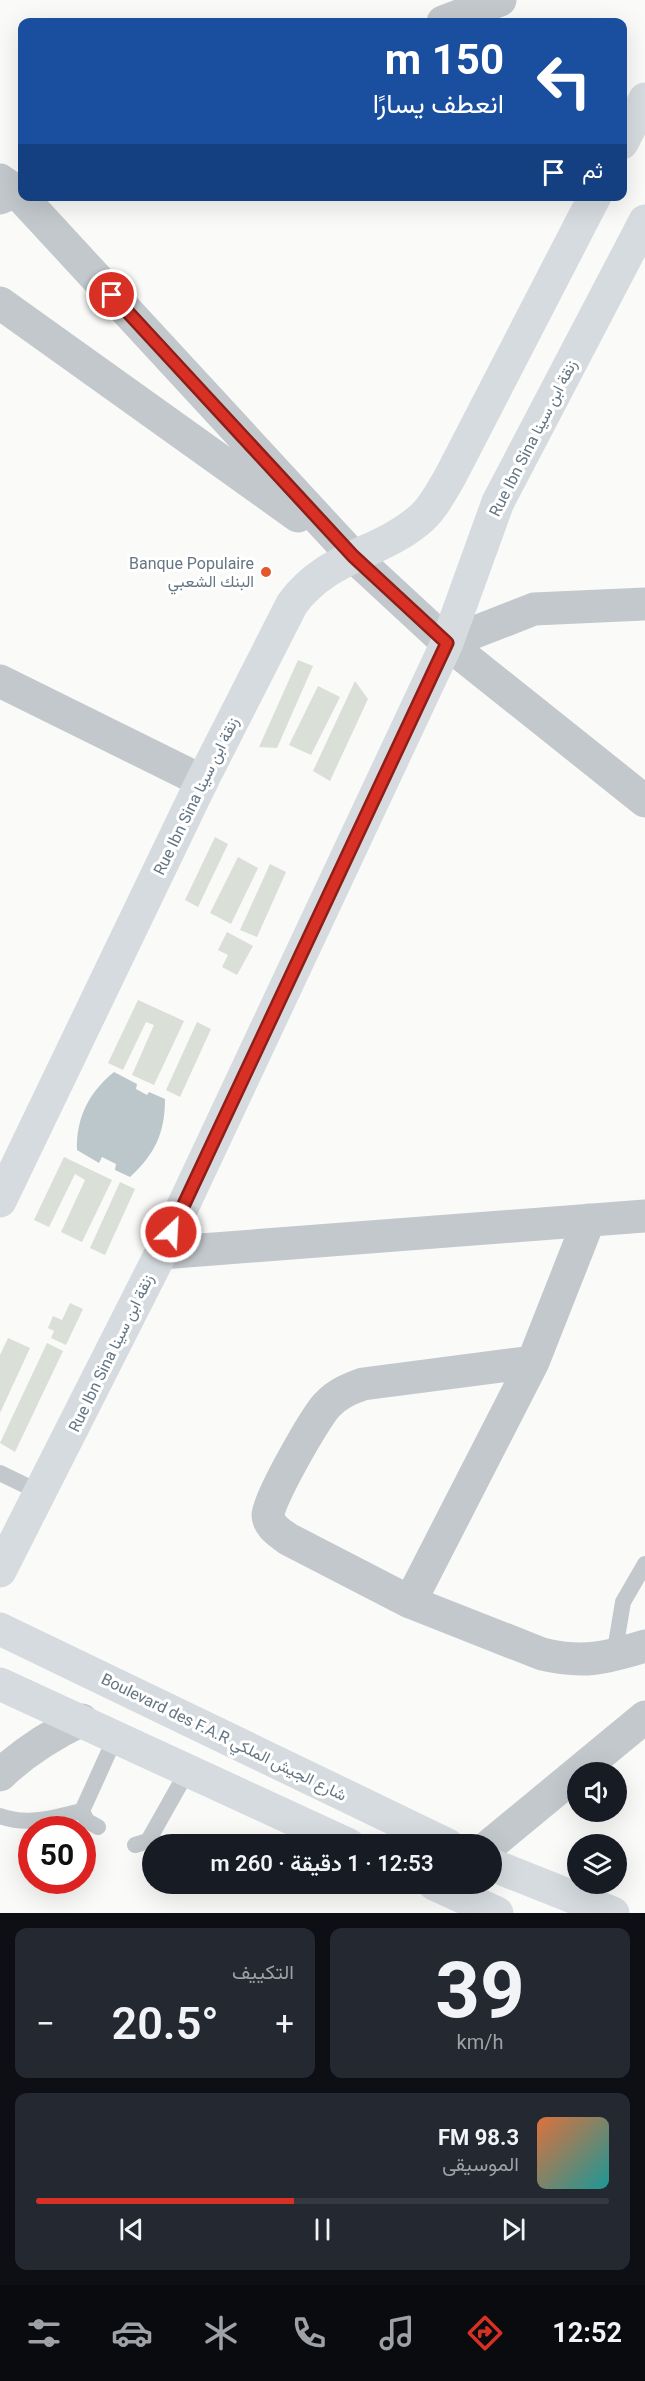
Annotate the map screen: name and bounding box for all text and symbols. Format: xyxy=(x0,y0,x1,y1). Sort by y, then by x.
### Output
text: 150 m xyxy=(385,35,504,84)
icon: left xyxy=(525,42,603,120)
text: انعطف يسارًا xyxy=(373,88,504,120)
icon: arrive xyxy=(537,156,570,189)
text: ثم xyxy=(582,158,603,183)
pin xyxy=(86,269,137,320)
icon: arrive xyxy=(95,278,128,311)
street label: Rue Ibn Sina زنقة ابن سينا xyxy=(485,356,582,520)
place label: Banque Populaire البنك الشعبي xyxy=(129,554,254,595)
marker: Banque Populaire البنك الشعبي xyxy=(259,565,273,579)
street label: Rue Ibn Sina زنقة ابن سينا xyxy=(149,714,243,878)
position arrow xyxy=(139,1200,203,1264)
street label: Rue Ibn Sina زنقة ابن سينا xyxy=(64,1271,158,1435)
street label: Boulevard des F.A.R شارع الجيش الملكي xyxy=(97,1669,350,1808)
map controls xyxy=(567,1762,627,1894)
button: sound xyxy=(567,1762,627,1822)
speed limit sign: 50 xyxy=(18,1816,96,1894)
button: layers xyxy=(567,1834,627,1894)
text: 12:53 · 1 دقيقة · 260 m xyxy=(210,1851,434,1876)
text: 39 xyxy=(435,1945,525,2036)
text: التكييف xyxy=(232,1960,294,1984)
text: 20.5° xyxy=(111,1997,219,2050)
text: − xyxy=(36,2004,55,2043)
text: + xyxy=(275,2004,294,2043)
text: km/h xyxy=(457,2030,503,2054)
text: 98.3 FM xyxy=(438,2125,519,2150)
text: الموسيقى xyxy=(442,2152,519,2176)
icon: previous xyxy=(115,2213,148,2246)
icon: pause xyxy=(306,2213,339,2246)
icon: next xyxy=(497,2213,530,2246)
icon: filters xyxy=(23,2312,65,2354)
icon: car xyxy=(111,2312,153,2354)
icon: climate xyxy=(200,2312,242,2354)
icon: phone xyxy=(288,2312,330,2354)
icon: music xyxy=(376,2312,418,2354)
icon: directions xyxy=(464,2312,506,2354)
text: 12:52 xyxy=(552,2317,622,2349)

